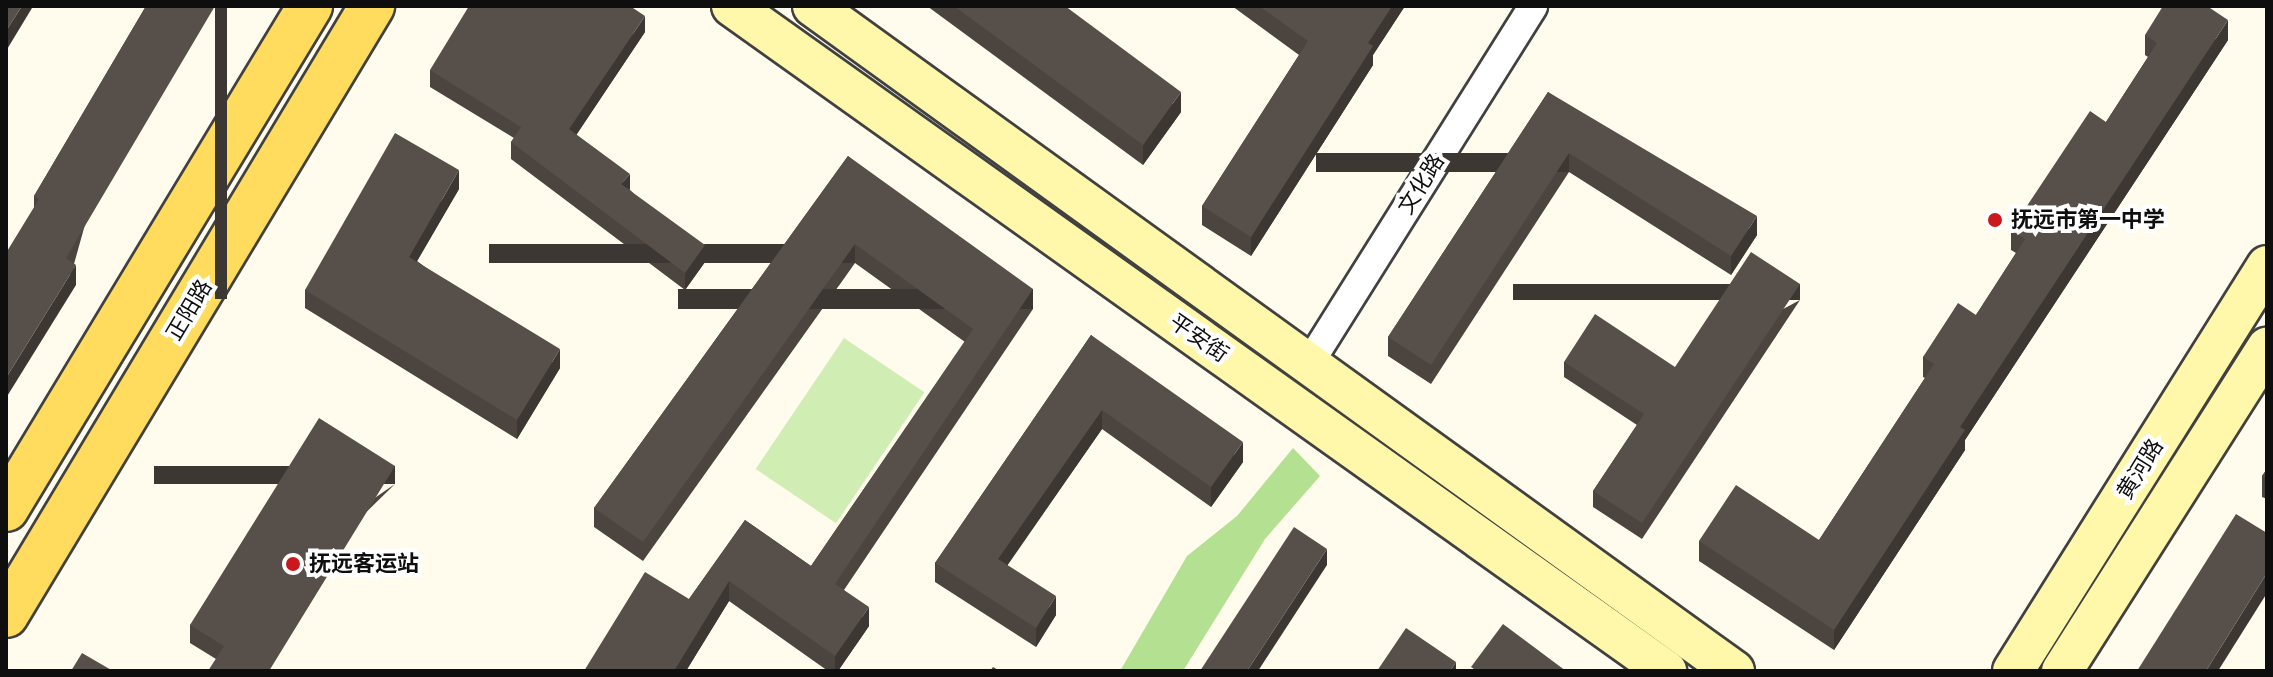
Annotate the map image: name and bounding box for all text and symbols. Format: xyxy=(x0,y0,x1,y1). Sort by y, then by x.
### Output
street label: 文化路 xyxy=(1392,149,1450,219)
place label: 抚远市第一中学 xyxy=(2011,207,2165,233)
marker: 抚远市第一中学 xyxy=(1986,211,2004,229)
street label: 正阳路 xyxy=(161,275,217,345)
street label: 平安街 xyxy=(1164,308,1234,368)
street label: 黄河路 xyxy=(2111,434,2169,504)
place label: 抚远客运站 xyxy=(309,551,419,577)
marker: 抚远客运站 xyxy=(284,555,302,573)

